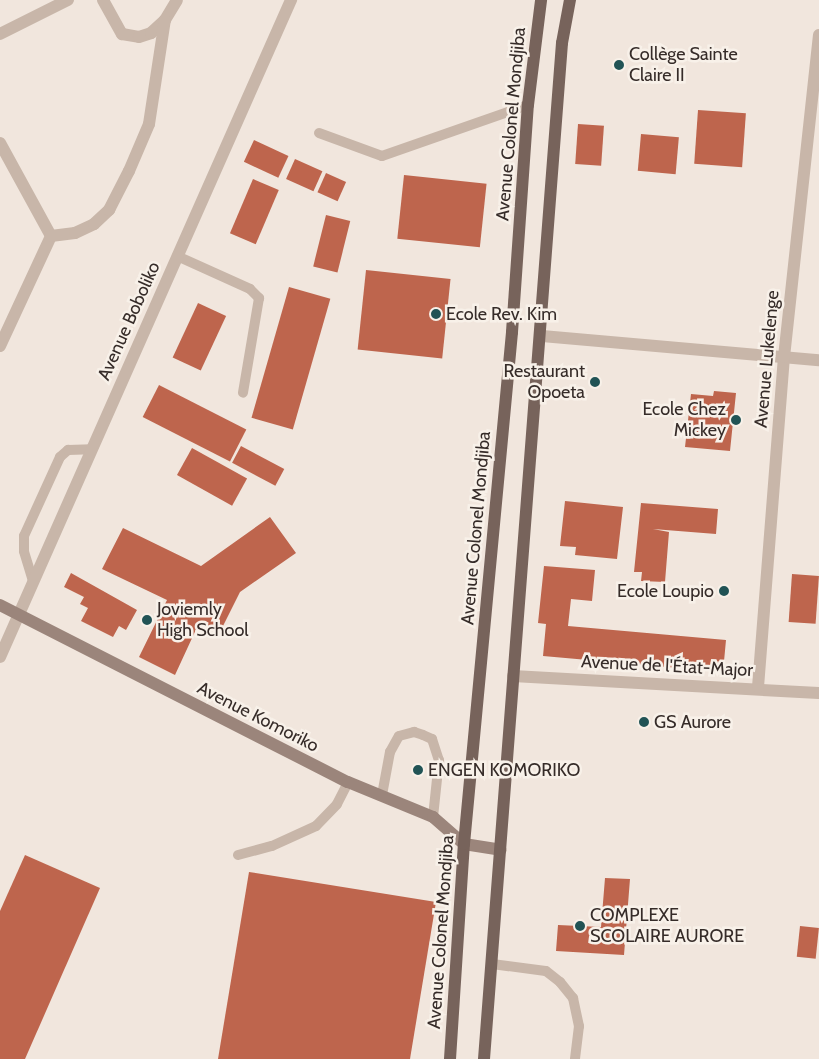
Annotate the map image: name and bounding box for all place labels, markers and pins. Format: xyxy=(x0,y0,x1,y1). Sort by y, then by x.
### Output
place label: Collège Sainte Claire II xyxy=(629,44,738,86)
marker: Collège Sainte Claire II xyxy=(613,59,625,71)
place label: Ecole Rev. Kim xyxy=(446,303,557,325)
marker: Ecole Rev. Kim xyxy=(430,308,442,320)
place label: Restaurant Opoeta xyxy=(503,361,585,404)
marker: Restaurant Opoeta xyxy=(589,376,601,388)
place label: Ecole Chez Mickey xyxy=(642,399,726,442)
marker: Ecole Chez Mickey xyxy=(730,414,742,426)
place label: Ecole Loupio xyxy=(617,580,714,602)
marker: Ecole Loupio xyxy=(718,585,730,597)
place label: Joviemly High School xyxy=(157,599,249,642)
marker: Joviemly High School xyxy=(141,614,153,626)
place label: GS Aurore xyxy=(654,711,731,733)
marker: GS Aurore xyxy=(638,716,650,728)
place label: ENGEN KOMORIKO xyxy=(428,759,580,781)
marker: ENGEN KOMORIKO xyxy=(412,764,424,776)
place label: COMPLEXE SCOLAIRE AURORE xyxy=(590,905,744,948)
marker: COMPLEXE SCOLAIRE AURORE xyxy=(574,920,586,932)

